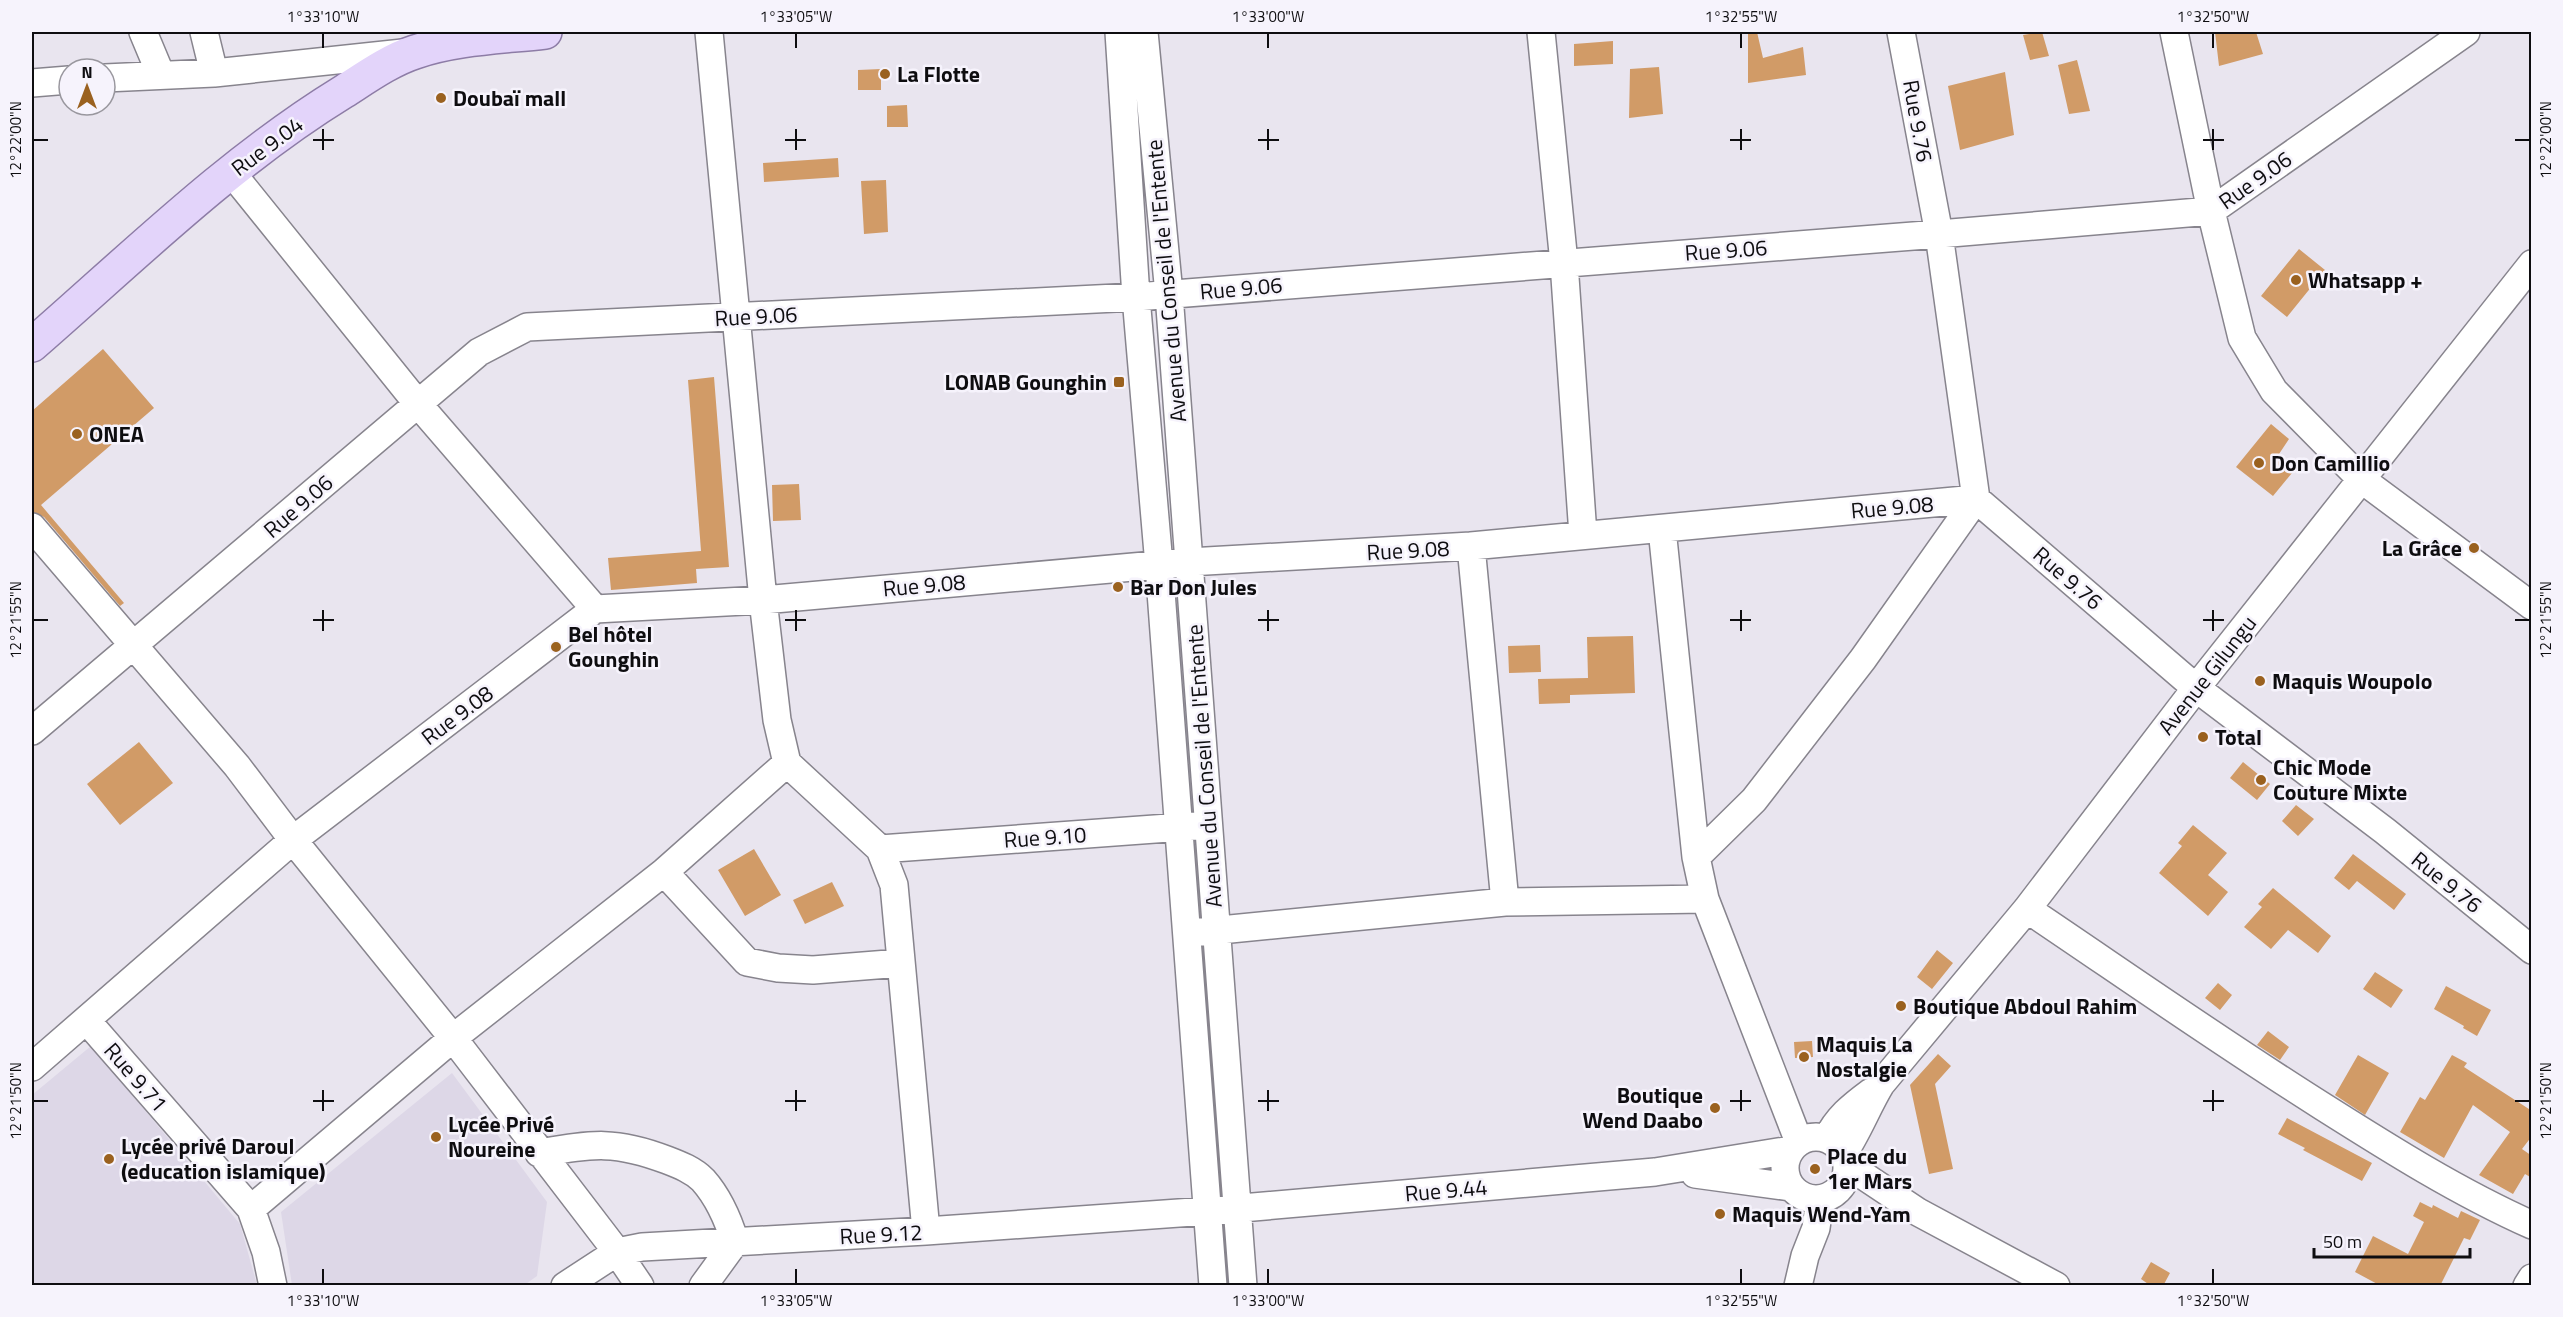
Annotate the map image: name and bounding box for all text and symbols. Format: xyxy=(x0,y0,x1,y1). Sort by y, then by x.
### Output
text: 1°33'10"W xyxy=(287,5,359,28)
text: 1°33'05"W xyxy=(760,5,832,28)
text: 1°33'00"W xyxy=(1232,5,1304,28)
text: 1°32'55"W xyxy=(1705,5,1777,28)
text: 1°32'50"W xyxy=(2177,5,2249,28)
north arrow xyxy=(57,57,117,117)
place label: La Flotte xyxy=(897,57,980,91)
text: N xyxy=(81,60,93,84)
marker: La Flotte xyxy=(878,67,892,81)
street label: Rue 9.76 xyxy=(1894,77,1942,165)
place label: Doubaï mall xyxy=(453,81,566,115)
marker: Doubaï mall xyxy=(434,91,448,105)
text: 12°22'00"N xyxy=(4,101,27,179)
text: 12°22'00"N xyxy=(2534,101,2557,179)
street label: Rue 9.04 xyxy=(224,107,310,185)
street label: Avenue du Conseil de l'Entente xyxy=(1137,138,1195,424)
street label: Rue 9.06 xyxy=(2211,142,2299,218)
street label: Rue 9.06 xyxy=(1683,230,1769,270)
place label: Whatsapp + xyxy=(2308,263,2423,297)
street label: Rue 9.06 xyxy=(1198,267,1284,309)
marker: Whatsapp + xyxy=(2289,273,2303,287)
street label: Rue 9.06 xyxy=(714,297,798,335)
place label: LONAB Gounghin xyxy=(944,365,1107,399)
marker: LONAB Gounghin xyxy=(1112,375,1126,389)
place label: ONEA xyxy=(89,417,144,451)
marker: ONEA xyxy=(70,427,84,441)
place label: Don Camillio xyxy=(2271,446,2390,480)
marker: Don Camillio xyxy=(2252,456,2266,470)
street label: Rue 9.06 xyxy=(256,466,340,546)
street label: Rue 9.08 xyxy=(1849,486,1935,528)
street label: Rue 9.08 xyxy=(1366,531,1450,569)
place label: La Grâce xyxy=(2382,531,2462,565)
street label: Rue 9.76 xyxy=(2026,538,2110,618)
marker: La Grâce xyxy=(2467,541,2481,555)
street label: Rue 9.08 xyxy=(881,564,967,606)
place label: Bar Don Jules xyxy=(1130,570,1257,604)
marker: Bar Don Jules xyxy=(1111,580,1125,594)
text: 12°21'55"N xyxy=(4,581,27,659)
text: 12°21'55"N xyxy=(2534,581,2557,659)
street label: Avenue Gilungu xyxy=(2149,608,2265,742)
place label: Bel hôtel Gounghin xyxy=(568,617,659,676)
street label: Avenue du Conseil de l'Entente xyxy=(1177,623,1231,909)
marker: Bel hôtel Gounghin xyxy=(549,640,563,654)
place label: Maquis Woupolo xyxy=(2272,664,2432,698)
marker: Maquis Woupolo xyxy=(2253,674,2267,688)
street label: Rue 9.08 xyxy=(414,676,500,754)
place label: Total xyxy=(2215,720,2262,754)
marker: Total xyxy=(2196,730,2210,744)
place label: Chic Mode Couture Mixte xyxy=(2273,750,2407,809)
marker: Chic Mode Couture Mixte xyxy=(2254,773,2268,787)
street label: Rue 9.10 xyxy=(1002,817,1088,857)
street label: Rue 9.76 xyxy=(2404,843,2490,921)
place label: Boutique Abdoul Rahim xyxy=(1913,989,2137,1023)
marker: Boutique Abdoul Rahim xyxy=(1894,999,1908,1013)
place label: Maquis La Nostalgie xyxy=(1816,1027,1913,1086)
street label: Rue 9.71 xyxy=(96,1035,176,1119)
marker: Maquis La Nostalgie xyxy=(1797,1050,1811,1064)
text: 12°21'50"N xyxy=(4,1062,27,1140)
text: 12°21'50"N xyxy=(2534,1062,2557,1140)
place label: Boutique Wend Daabo xyxy=(1582,1078,1703,1137)
marker: Boutique Wend Daabo xyxy=(1708,1101,1722,1115)
place label: Lycée Privé Noureine xyxy=(448,1107,554,1166)
place label: Lycée privé Daroul (education islamique) xyxy=(121,1129,325,1188)
marker: Lycée Privé Noureine xyxy=(429,1130,443,1144)
place label: Place du 1er Mars xyxy=(1827,1139,1912,1198)
marker: Lycée privé Daroul (education islamique) xyxy=(102,1152,116,1166)
marker: Place du 1er Mars xyxy=(1808,1162,1822,1176)
street label: Rue 9.44 xyxy=(1403,1169,1489,1211)
place label: Maquis Wend-Yam xyxy=(1732,1197,1911,1231)
marker: Maquis Wend-Yam xyxy=(1713,1207,1727,1221)
street label: Rue 9.12 xyxy=(839,1215,923,1253)
scale bar xyxy=(2314,1221,2470,1259)
text: 50 m xyxy=(2323,1228,2362,1255)
text: 1°33'10"W xyxy=(287,1289,359,1312)
text: 1°33'05"W xyxy=(760,1289,832,1312)
text: 1°33'00"W xyxy=(1232,1289,1304,1312)
text: 1°32'55"W xyxy=(1705,1289,1777,1312)
text: 1°32'50"W xyxy=(2177,1289,2249,1312)

